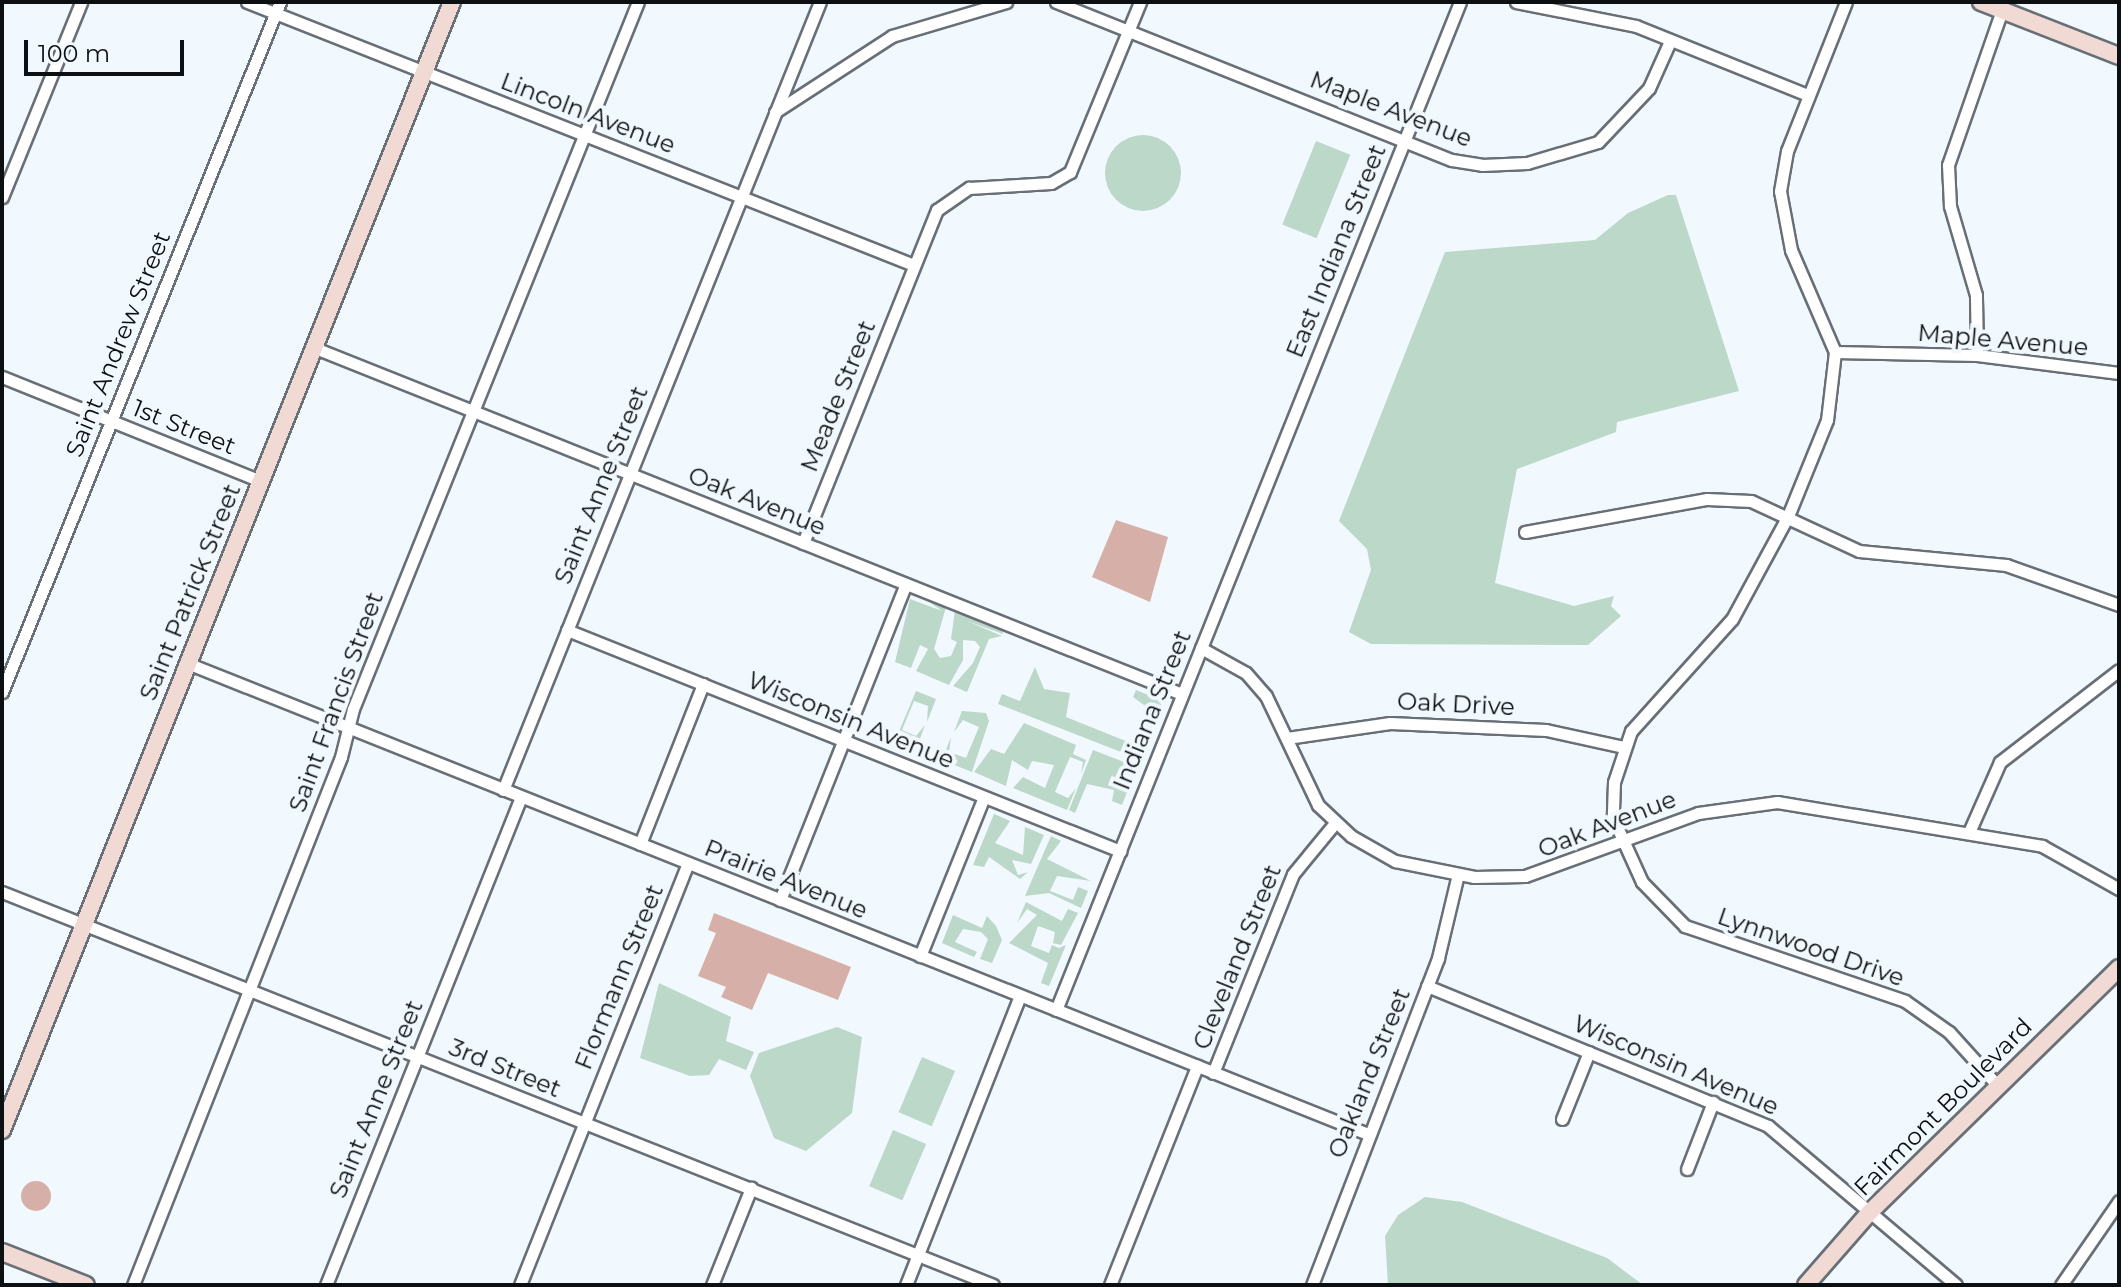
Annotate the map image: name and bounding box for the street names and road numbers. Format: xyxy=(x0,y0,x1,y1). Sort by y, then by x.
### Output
street label: Maple Avenue xyxy=(1306,65,1476,153)
street label: Lincoln Avenue xyxy=(497,66,679,160)
street label: East Indiana Street xyxy=(1280,140,1392,362)
street label: Saint Andrew Street xyxy=(60,227,176,461)
street label: Meade Street xyxy=(795,316,881,476)
street label: Maple Avenue xyxy=(1916,318,2090,362)
street label: Saint Anne Street xyxy=(548,382,654,588)
street label: 1st Street xyxy=(128,393,240,461)
street label: Oak Avenue xyxy=(684,460,830,542)
street label: Saint Patrick Street xyxy=(133,480,247,704)
street label: Saint Francis Street xyxy=(283,588,389,816)
street label: Indiana Street xyxy=(1107,626,1197,794)
street label: Wisconsin Avenue xyxy=(744,665,958,775)
street label: Oak Drive xyxy=(1396,687,1516,721)
street label: Oak Avenue xyxy=(1534,784,1680,864)
street label: Prairie Avenue xyxy=(700,833,872,925)
street label: Cleveland Street xyxy=(1187,860,1287,1054)
street label: Flormann Street xyxy=(569,880,669,1074)
street label: Lynnwood Drive xyxy=(1714,902,1908,992)
street label: Oakland Street xyxy=(1322,984,1416,1162)
street label: Saint Anne Street xyxy=(323,996,429,1202)
street label: Wisconsin Avenue xyxy=(1569,1009,1783,1121)
street label: Fairmont Boulevard xyxy=(1848,1012,2038,1202)
street label: 3rd Street xyxy=(445,1033,565,1103)

